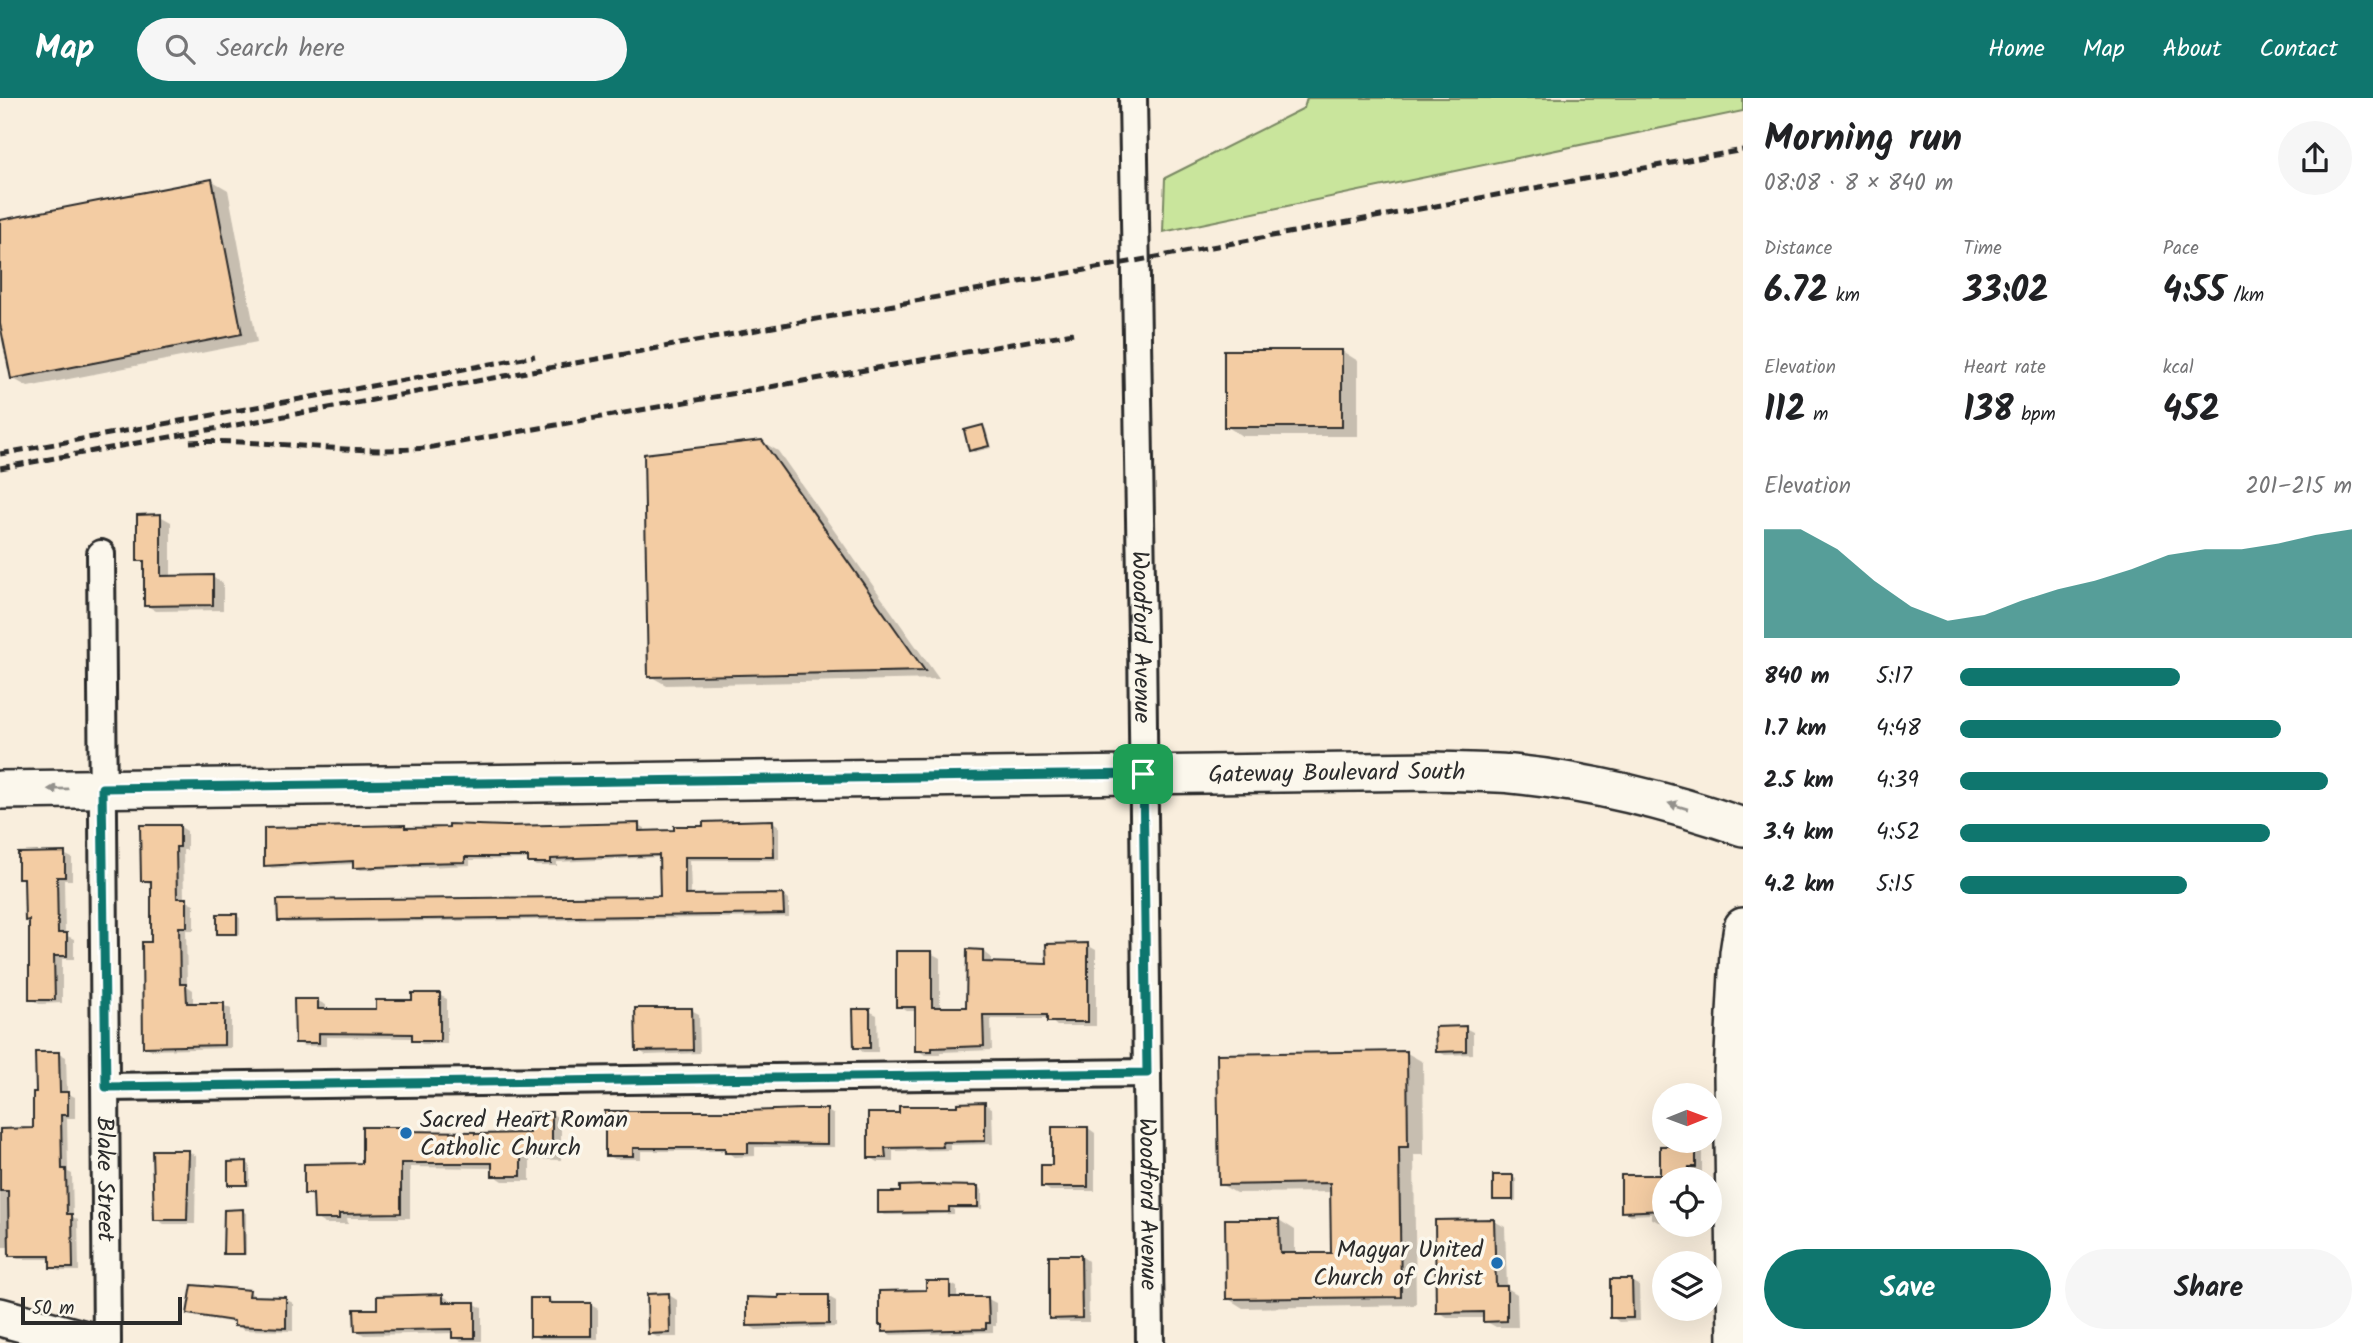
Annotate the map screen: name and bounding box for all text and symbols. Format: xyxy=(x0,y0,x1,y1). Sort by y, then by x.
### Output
search box xyxy=(137,18,627,81)
text: Map xyxy=(35,23,95,76)
text: Search here xyxy=(217,28,345,70)
icon: search xyxy=(161,30,199,68)
text: Home xyxy=(1988,30,2045,69)
text: Map xyxy=(2083,30,2125,69)
text: About xyxy=(2163,30,2221,69)
text: Contact xyxy=(2259,30,2338,69)
text: Morning run xyxy=(1764,110,1962,170)
button: share xyxy=(2278,121,2352,195)
text: 08:08 · 8 × 840 m xyxy=(1764,166,1953,202)
text: Distance xyxy=(1764,234,1832,264)
text: Time xyxy=(1963,234,2002,264)
text: Pace xyxy=(2163,234,2199,264)
text: 6.72 xyxy=(1764,264,1828,320)
text: 33:02 xyxy=(1963,264,2049,320)
text: 4:55 xyxy=(2163,264,2226,320)
text: km xyxy=(1828,281,1860,311)
text: /km xyxy=(2226,281,2264,311)
text: Elevation xyxy=(1764,353,1836,383)
text: Heart rate xyxy=(1963,353,2046,383)
text: kcal xyxy=(2163,353,2194,383)
text: 112 xyxy=(1764,383,1806,439)
text: 138 xyxy=(1963,383,2014,439)
text: 452 xyxy=(2163,383,2220,439)
text: m xyxy=(1806,400,1828,430)
text: bpm xyxy=(2014,400,2056,430)
text: Elevation xyxy=(1764,469,1851,505)
text: 201–215 m xyxy=(2245,469,2352,505)
street label: Woodford Avenue xyxy=(1120,550,1161,724)
text: 840 m xyxy=(1764,659,1830,695)
text: 5:17 xyxy=(1876,659,1912,695)
text: 1.7 km xyxy=(1764,711,1826,747)
text: 4:48 xyxy=(1876,711,1921,747)
pin xyxy=(1113,744,1173,804)
street label: Gateway Boulevard South xyxy=(1208,753,1466,795)
icon: arrive xyxy=(1124,755,1162,793)
text: 2.5 km xyxy=(1764,763,1834,799)
text: 4:39 xyxy=(1876,763,1919,799)
one-way arrow xyxy=(46,783,68,795)
one-way arrow xyxy=(1667,800,1688,811)
text: 3.4 km xyxy=(1764,815,1834,851)
text: 4:52 xyxy=(1876,815,1920,851)
text: 4.2 km xyxy=(1764,867,1834,903)
text: 5:15 xyxy=(1876,867,1914,903)
north arrow xyxy=(1652,1083,1722,1153)
map controls xyxy=(1652,1083,1722,1321)
place label: Sacred Heart Roman Catholic Church xyxy=(420,1101,628,1168)
street label: Blake Street xyxy=(84,1116,124,1242)
street label: Woodford Avenue xyxy=(1126,1117,1167,1291)
marker: Sacred Heart Roman Catholic Church xyxy=(398,1125,414,1141)
button: locate xyxy=(1652,1167,1722,1237)
place label: Magyar United Church of Christ xyxy=(1313,1231,1484,1298)
button: Save xyxy=(1764,1249,2051,1329)
button: Share xyxy=(2065,1249,2352,1329)
button: layers xyxy=(1652,1251,1722,1321)
marker: Magyar United Church of Christ xyxy=(1489,1255,1505,1271)
scale bar xyxy=(21,1294,182,1326)
text: 50 m xyxy=(32,1294,74,1324)

